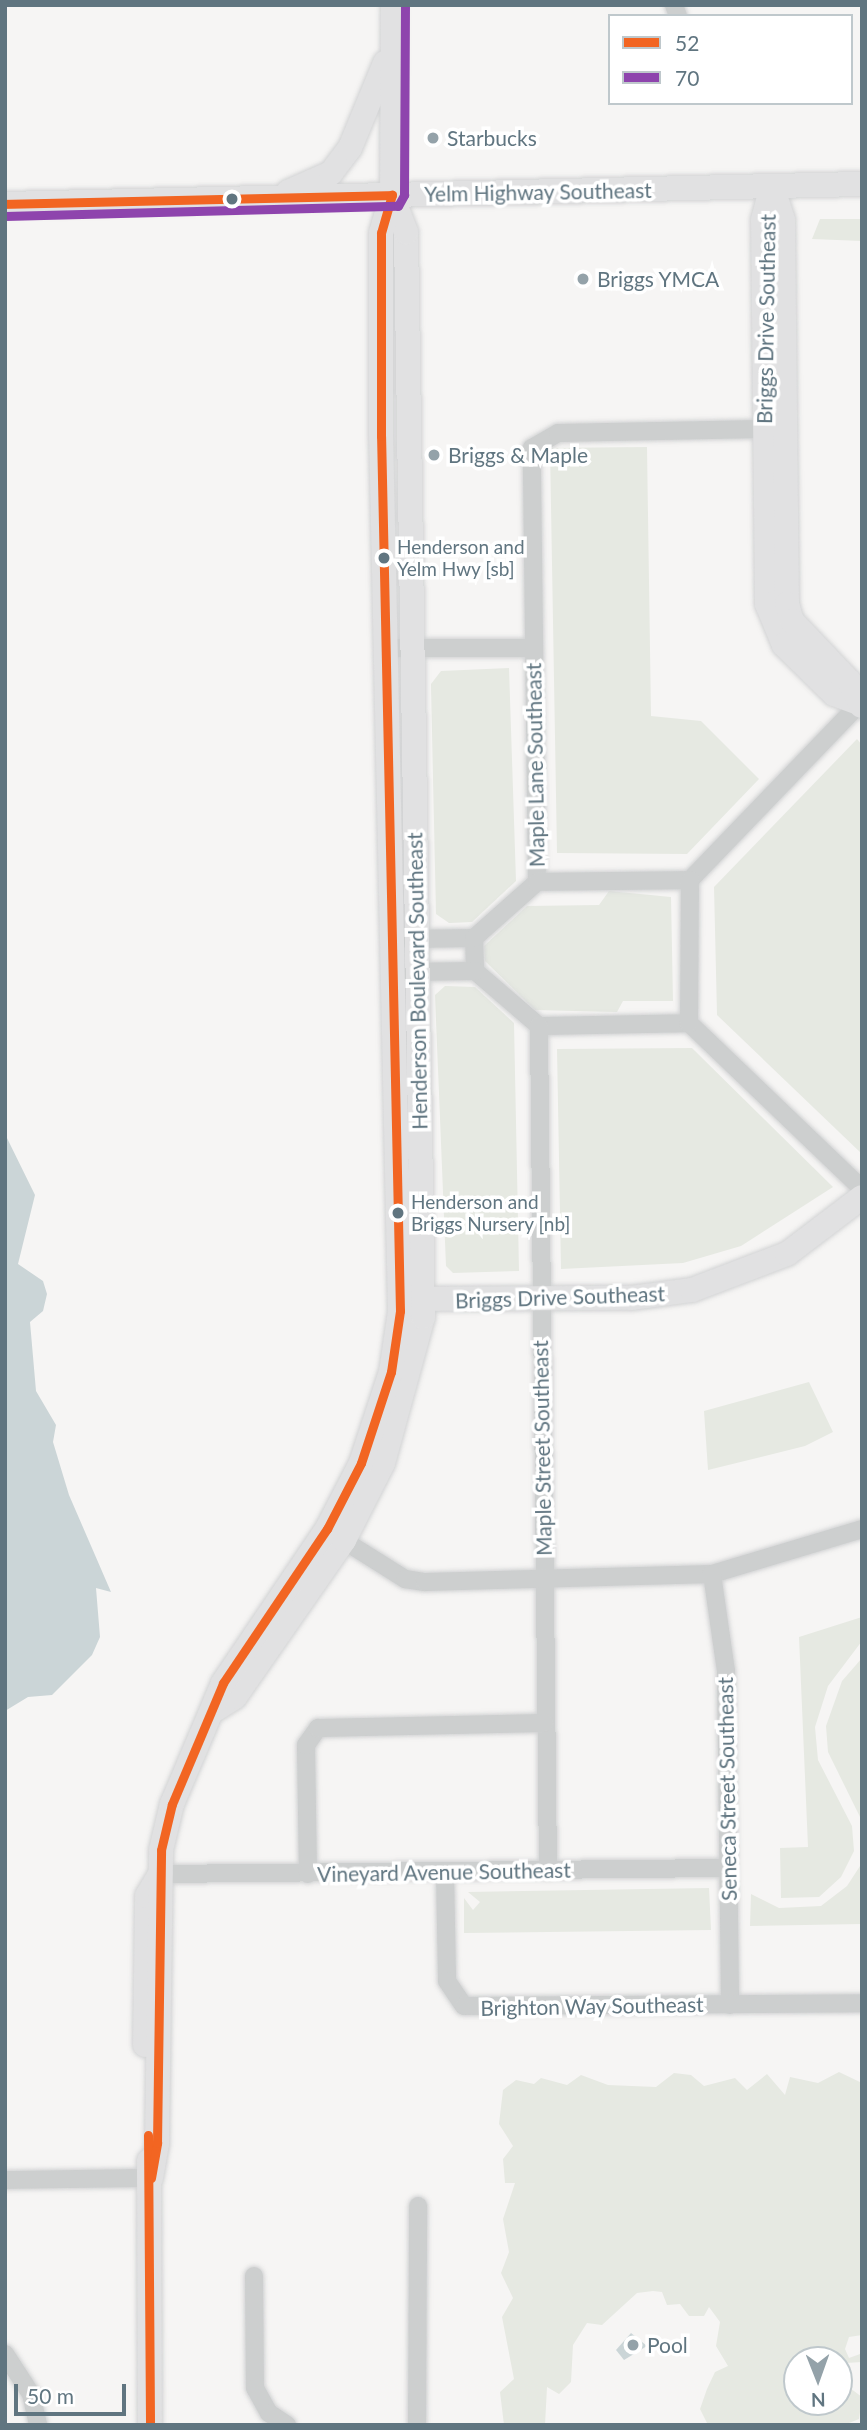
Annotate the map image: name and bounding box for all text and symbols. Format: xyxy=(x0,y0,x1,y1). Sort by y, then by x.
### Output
legend xyxy=(608,14,853,105)
text: 52 xyxy=(675,30,699,55)
text: 70 xyxy=(675,65,699,90)
place label: Starbucks xyxy=(447,125,537,151)
marker: Starbucks xyxy=(425,130,441,146)
street label: Yelm Highway Southeast xyxy=(424,177,652,207)
unlabelled marker xyxy=(225,192,239,206)
street label: Briggs Drive Southeast xyxy=(752,214,780,424)
place label: Briggs YMCA xyxy=(597,266,720,292)
marker: Briggs YMCA xyxy=(575,271,591,287)
place label: Briggs & Maple xyxy=(448,442,588,468)
marker: Briggs & Maple xyxy=(426,447,442,463)
place label: Henderson and Yelm Hwy [sb] xyxy=(397,536,525,580)
marker: Henderson and Yelm Hwy [sb] xyxy=(377,551,391,565)
street label: Maple Lane Southeast xyxy=(521,663,549,867)
street label: Henderson Boulevard Southeast xyxy=(402,832,432,1130)
place label: Henderson and Briggs Nursery [nb] xyxy=(411,1191,571,1235)
marker: Henderson and Briggs Nursery [nb] xyxy=(391,1206,405,1220)
street label: Briggs Drive Southeast xyxy=(455,1281,665,1313)
street label: Maple Street Southeast xyxy=(528,1340,556,1556)
street label: Seneca Street Southeast xyxy=(712,1677,742,1901)
street label: Vineyard Avenue Southeast xyxy=(317,1857,571,1887)
street label: Brighton Way Southeast xyxy=(480,1991,704,2021)
place label: Pool xyxy=(647,2332,688,2358)
marker: Pool xyxy=(625,2337,641,2353)
north arrow xyxy=(783,2346,853,2416)
scale bar xyxy=(18,2370,130,2414)
text: 50 m xyxy=(27,2383,74,2408)
text: N xyxy=(811,2389,826,2412)

